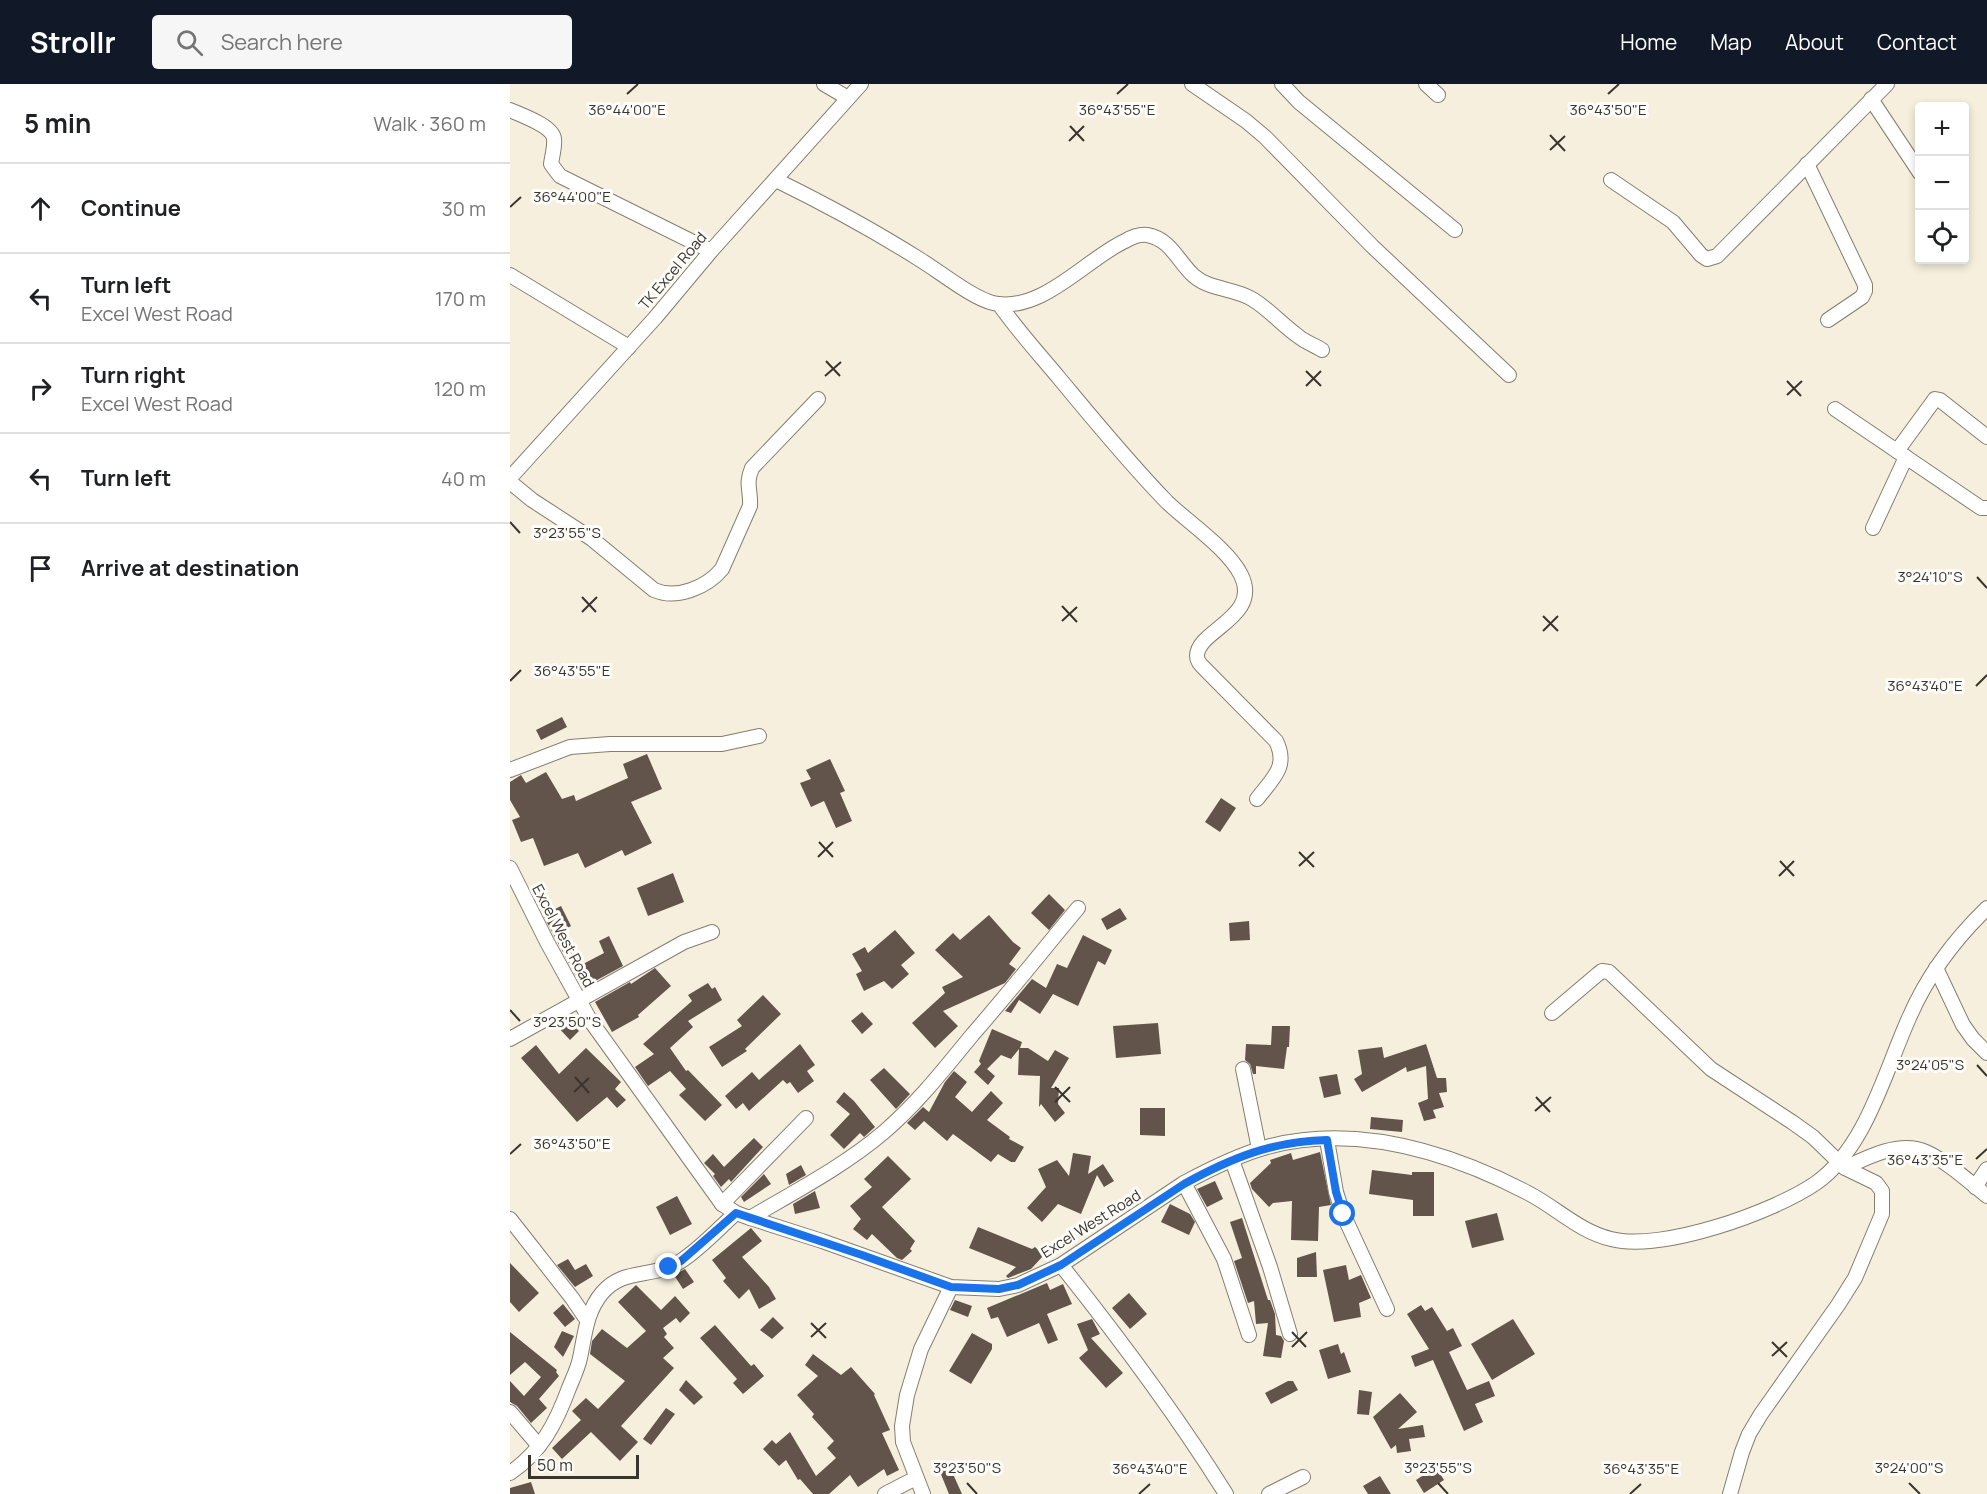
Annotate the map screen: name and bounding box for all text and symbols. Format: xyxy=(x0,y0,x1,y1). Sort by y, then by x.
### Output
search box xyxy=(152,15,572,69)
text: Strollr xyxy=(30,23,116,61)
icon: search xyxy=(173,26,206,59)
text: Search here xyxy=(221,27,343,57)
text: Home xyxy=(1620,28,1677,56)
text: Map xyxy=(1710,28,1752,56)
text: About xyxy=(1785,28,1844,56)
text: Contact xyxy=(1877,28,1957,56)
text: 36°44'00"E xyxy=(588,99,666,120)
text: 36°43'55"E xyxy=(1079,99,1155,120)
text: 36°43'50"E xyxy=(1570,99,1646,120)
map controls xyxy=(1915,102,1969,264)
button: + xyxy=(1915,102,1969,156)
text: 5 min xyxy=(24,105,91,141)
text: Walk · 360 m xyxy=(373,110,486,137)
button: − xyxy=(1915,156,1969,210)
text: 36°44'00"E xyxy=(533,186,611,207)
icon: ahead xyxy=(24,192,57,225)
text: Continue xyxy=(81,193,181,223)
text: 30 m xyxy=(442,195,486,222)
button: locate xyxy=(1915,210,1969,264)
street label: TK Excel Road xyxy=(634,227,711,314)
text: Turn left xyxy=(81,270,171,300)
icon: left xyxy=(24,282,57,315)
text: 170 m xyxy=(435,285,486,312)
text: Excel West Road xyxy=(81,300,233,327)
text: Turn right xyxy=(81,360,186,390)
icon: right xyxy=(24,372,57,405)
text: 120 m xyxy=(434,375,486,402)
text: Excel West Road xyxy=(81,390,233,417)
icon: left xyxy=(24,462,57,495)
text: Turn left xyxy=(81,463,171,493)
text: 40 m xyxy=(441,465,486,492)
text: 3°23'55"S xyxy=(533,522,601,543)
icon: arrive xyxy=(24,552,57,585)
text: Arrive at destination xyxy=(81,553,299,583)
text: 3°24'10"S xyxy=(1897,566,1963,587)
text: 36°43'55"E xyxy=(534,660,610,681)
text: 36°43'40"E xyxy=(1887,675,1963,696)
street label: Excel West Road xyxy=(527,881,599,991)
text: 3°23'50"S xyxy=(533,1011,601,1032)
text: 3°24'05"S xyxy=(1896,1054,1964,1075)
text: 36°43'50"E xyxy=(534,1133,610,1154)
text: 36°43'35"E xyxy=(1887,1149,1963,1170)
street label: Excel West Road xyxy=(1037,1185,1145,1263)
route start xyxy=(1329,1200,1355,1226)
route end xyxy=(655,1253,681,1279)
scale bar xyxy=(528,1452,639,1480)
text: 50 m xyxy=(537,1454,573,1476)
text: 3°23'50"S xyxy=(933,1457,1001,1478)
text: 3°23'55"S xyxy=(1404,1457,1472,1478)
text: 3°24'00"S xyxy=(1875,1457,1943,1478)
text: 36°43'40"E xyxy=(1112,1458,1188,1479)
text: 36°43'35"E xyxy=(1603,1458,1679,1479)

